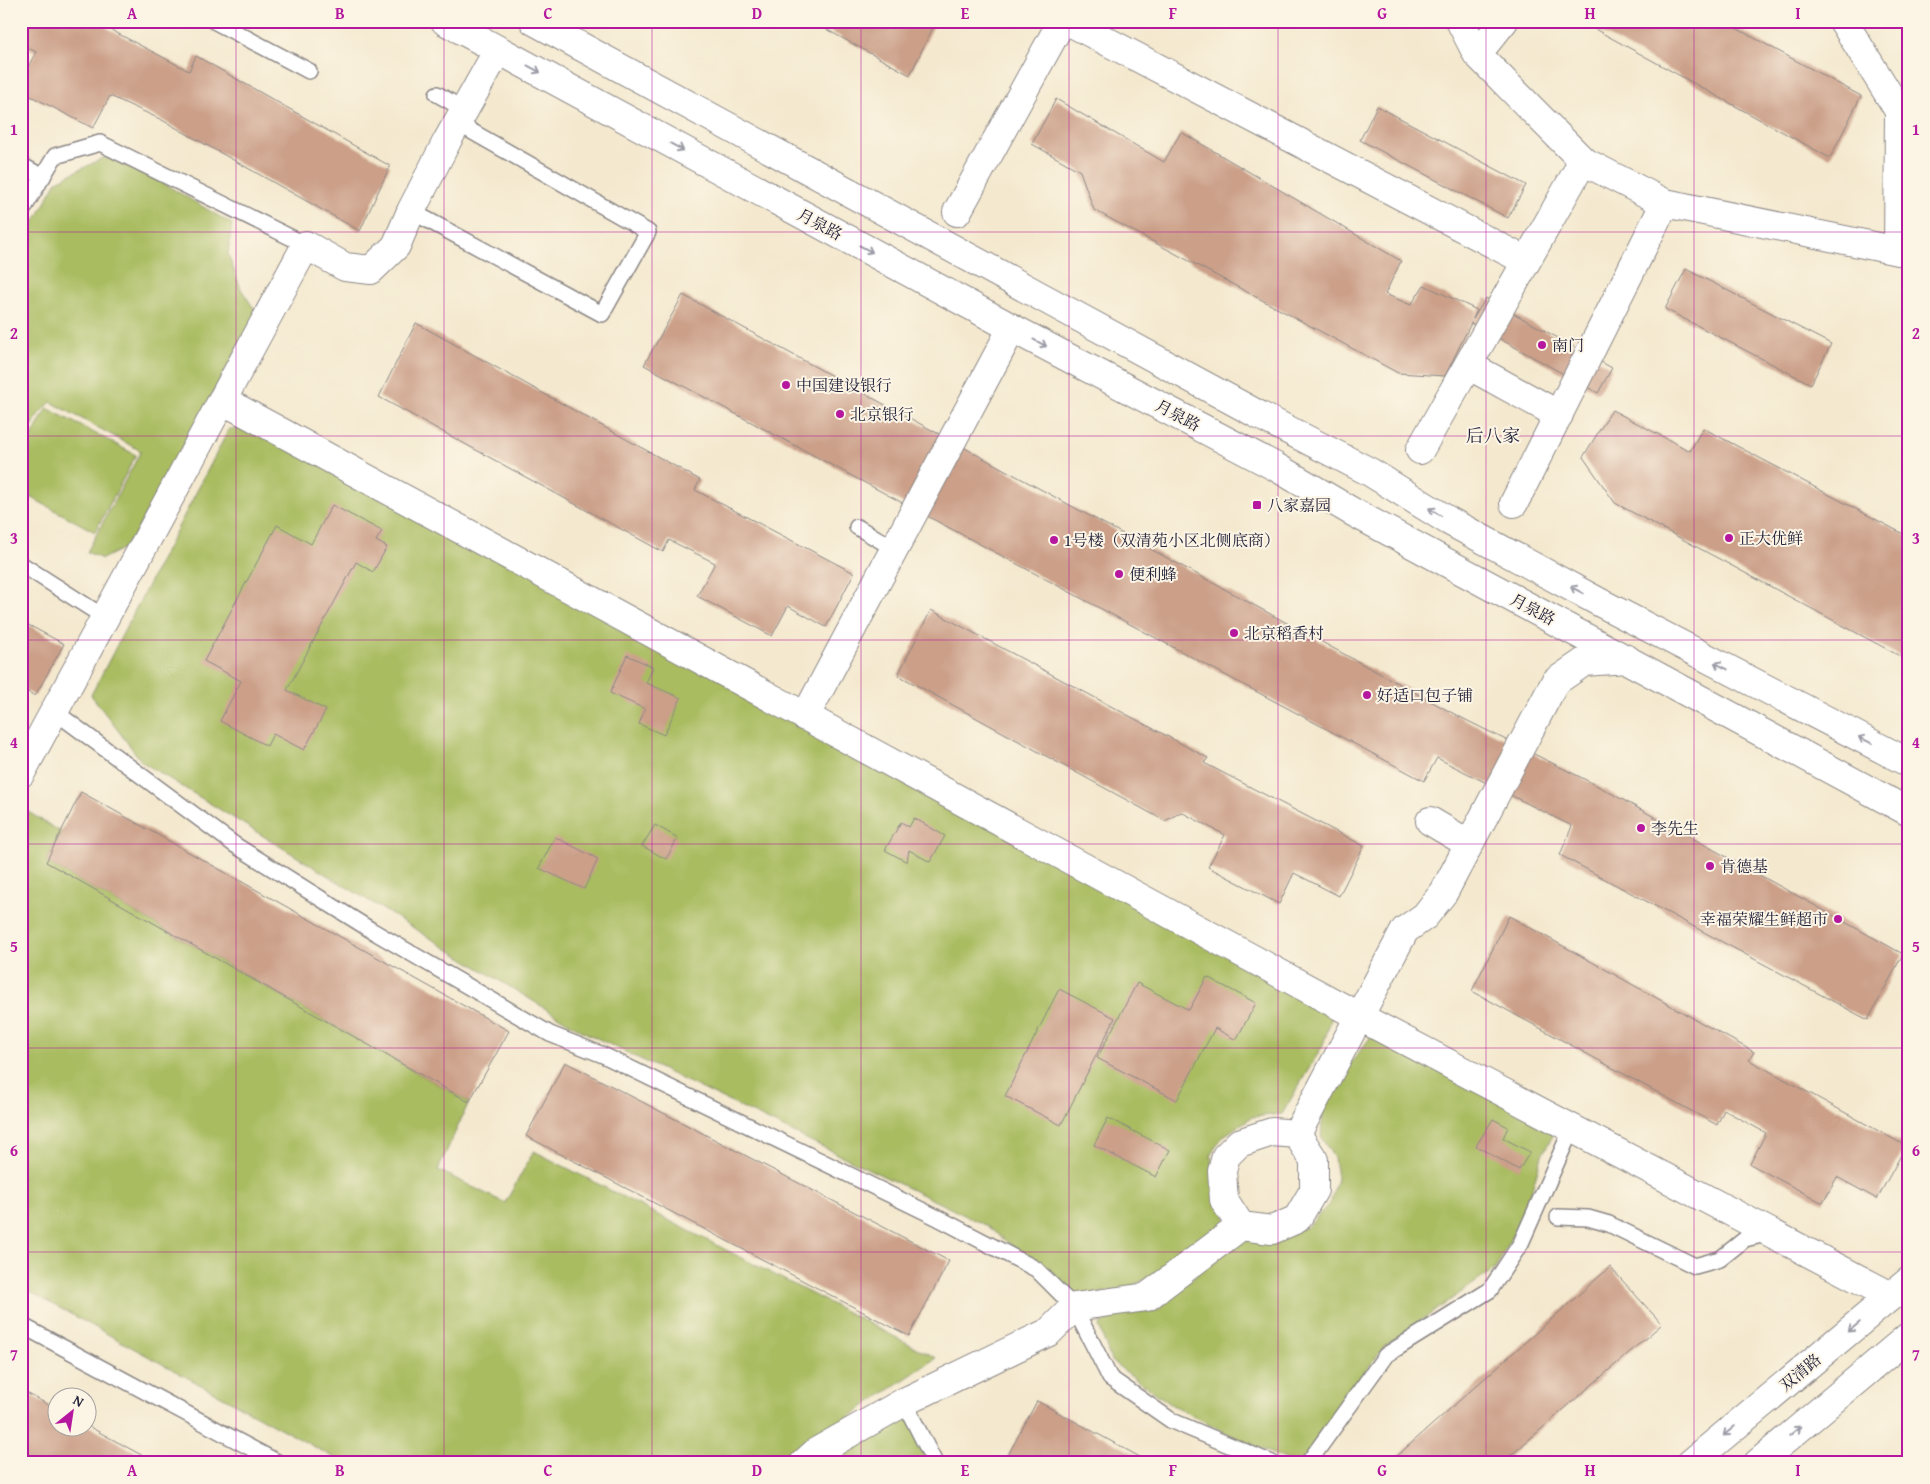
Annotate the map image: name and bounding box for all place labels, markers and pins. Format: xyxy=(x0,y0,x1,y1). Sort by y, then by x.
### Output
place label: 南门 xyxy=(1552,333,1584,357)
marker: 南门 xyxy=(1536,339,1548,351)
place label: 中国建设银行 xyxy=(796,373,892,397)
marker: 中国建设银行 xyxy=(780,379,792,391)
place label: 北京银行 xyxy=(850,402,914,426)
marker: 北京银行 xyxy=(834,408,846,420)
place label: 八家嘉园 xyxy=(1267,493,1331,517)
marker: 八家嘉园 xyxy=(1251,499,1263,511)
place label: 正大优鲜 xyxy=(1739,526,1803,550)
place label: 1号楼（双清苑小区北侧底商） xyxy=(1064,528,1280,552)
marker: 正大优鲜 xyxy=(1723,532,1735,544)
marker: 1号楼（双清苑小区北侧底商） xyxy=(1048,534,1060,546)
place label: 便利蜂 xyxy=(1129,562,1177,586)
marker: 便利蜂 xyxy=(1113,568,1125,580)
place label: 北京稻香村 xyxy=(1244,621,1324,645)
marker: 北京稻香村 xyxy=(1228,627,1240,639)
place label: 好适口包子铺 xyxy=(1377,683,1473,707)
marker: 好适口包子铺 xyxy=(1361,689,1373,701)
place label: 李先生 xyxy=(1651,816,1699,840)
marker: 李先生 xyxy=(1635,822,1647,834)
place label: 肯德基 xyxy=(1720,854,1768,878)
marker: 肯德基 xyxy=(1704,860,1716,872)
place label: 幸福荣耀生鲜超市 xyxy=(1700,907,1828,931)
marker: 幸福荣耀生鲜超市 xyxy=(1832,913,1844,925)

